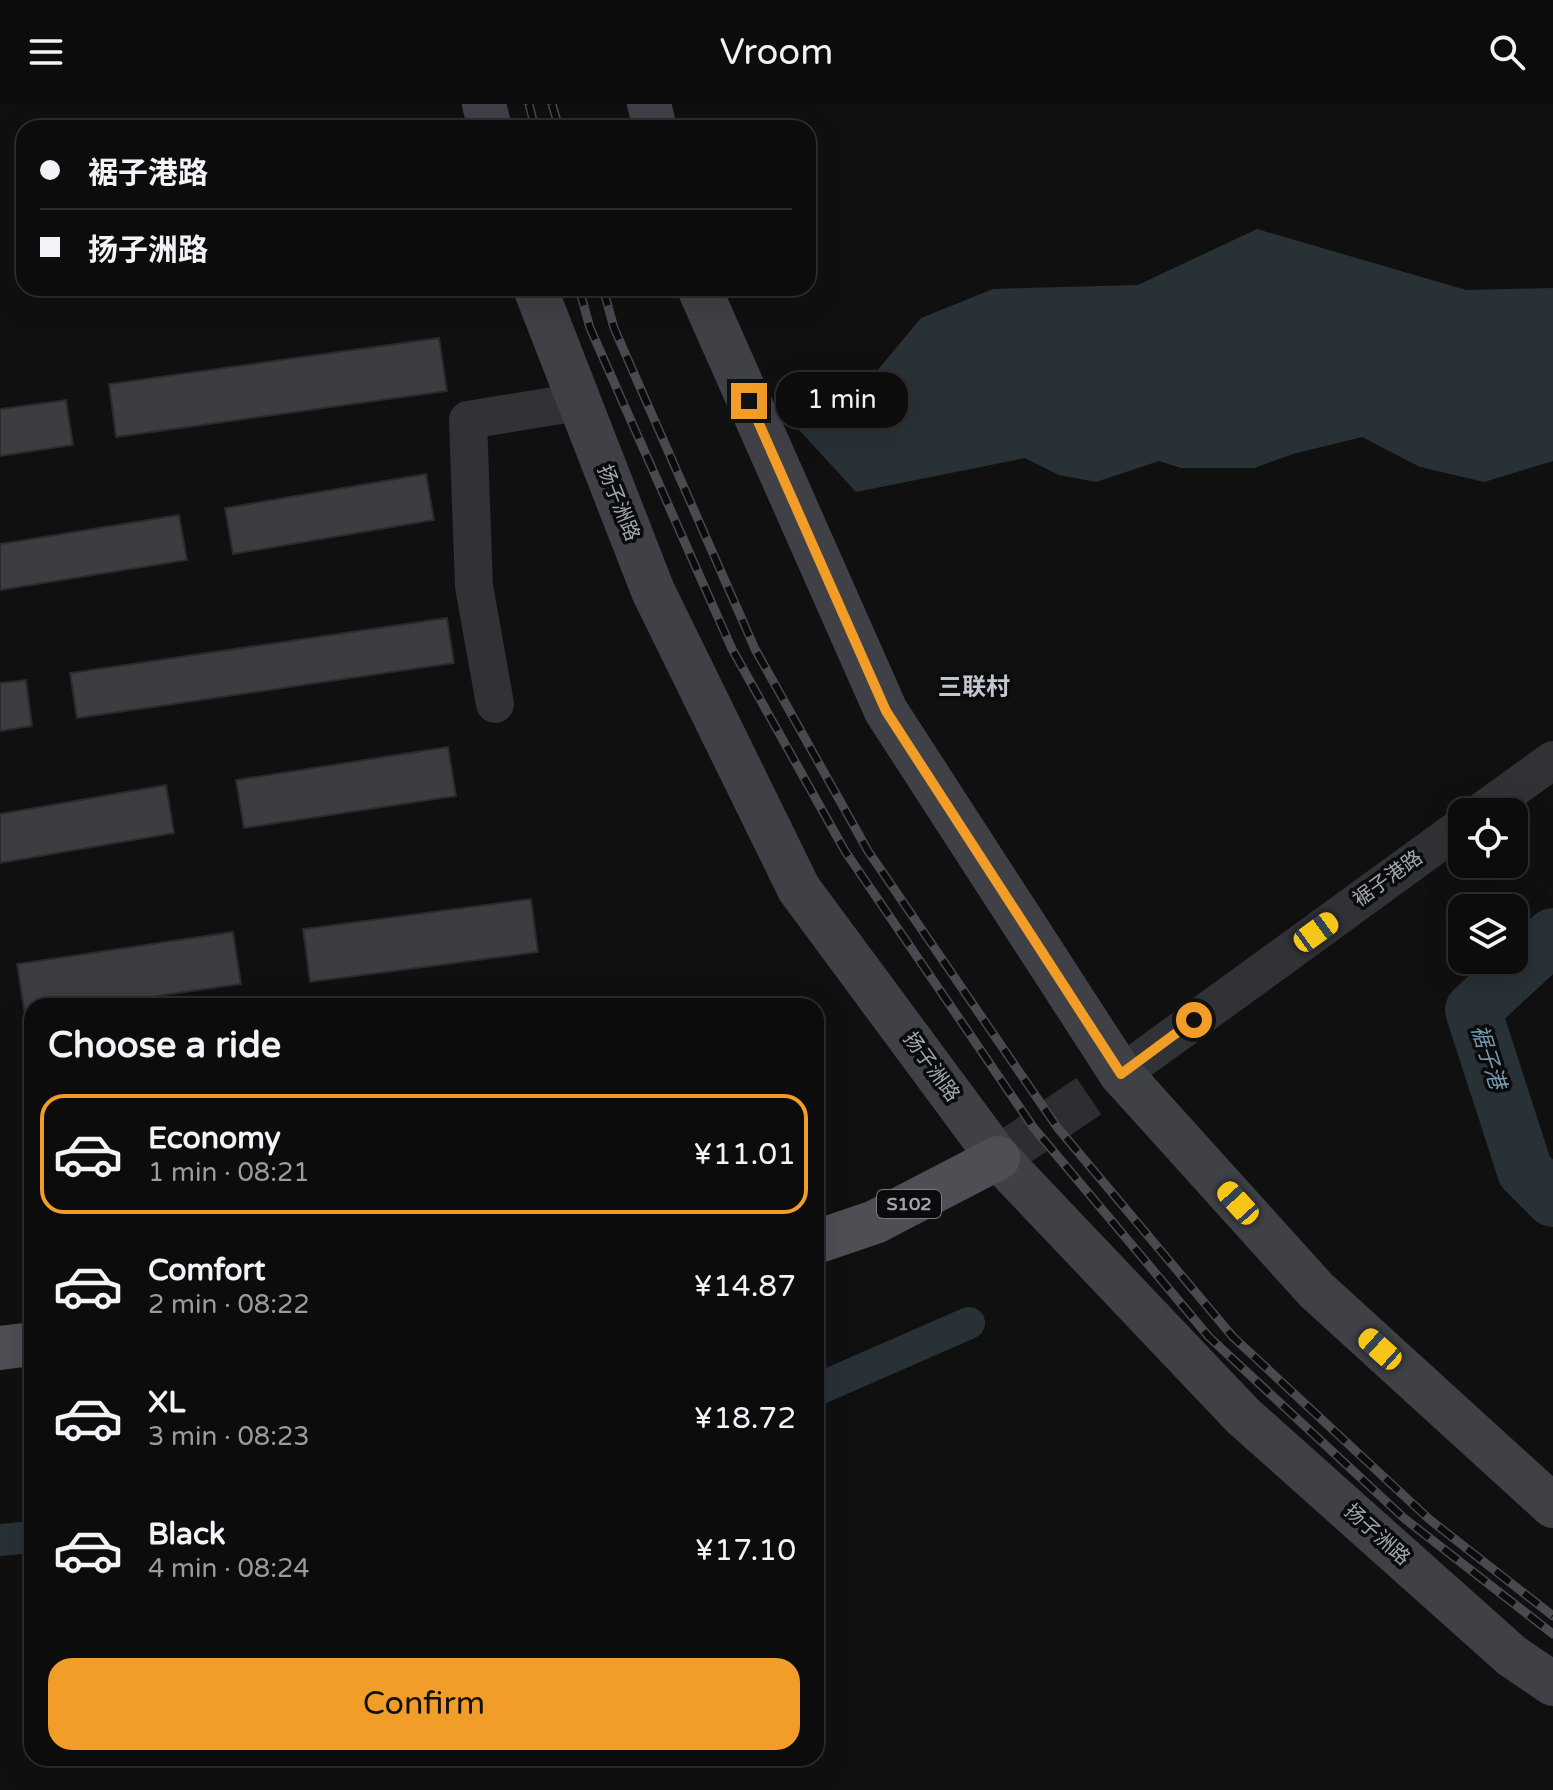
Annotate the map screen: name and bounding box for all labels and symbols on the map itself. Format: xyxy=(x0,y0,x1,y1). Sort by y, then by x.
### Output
callout: 1 min xyxy=(777,373,909,429)
route end xyxy=(731,383,767,419)
street label: 扬子洲路 xyxy=(592,461,644,545)
district label: 三联村 xyxy=(938,673,1010,702)
street label: 裾子港路 xyxy=(1349,846,1427,912)
car xyxy=(1290,908,1342,956)
route start xyxy=(1176,1002,1212,1038)
water label: 裾子港 xyxy=(1465,1022,1511,1095)
street label: 扬子洲路 xyxy=(898,1028,964,1106)
car xyxy=(1213,1177,1263,1229)
road number: S102 xyxy=(877,1190,941,1218)
car xyxy=(1354,1324,1406,1374)
street label: 扬子洲路 xyxy=(1339,1499,1415,1571)

